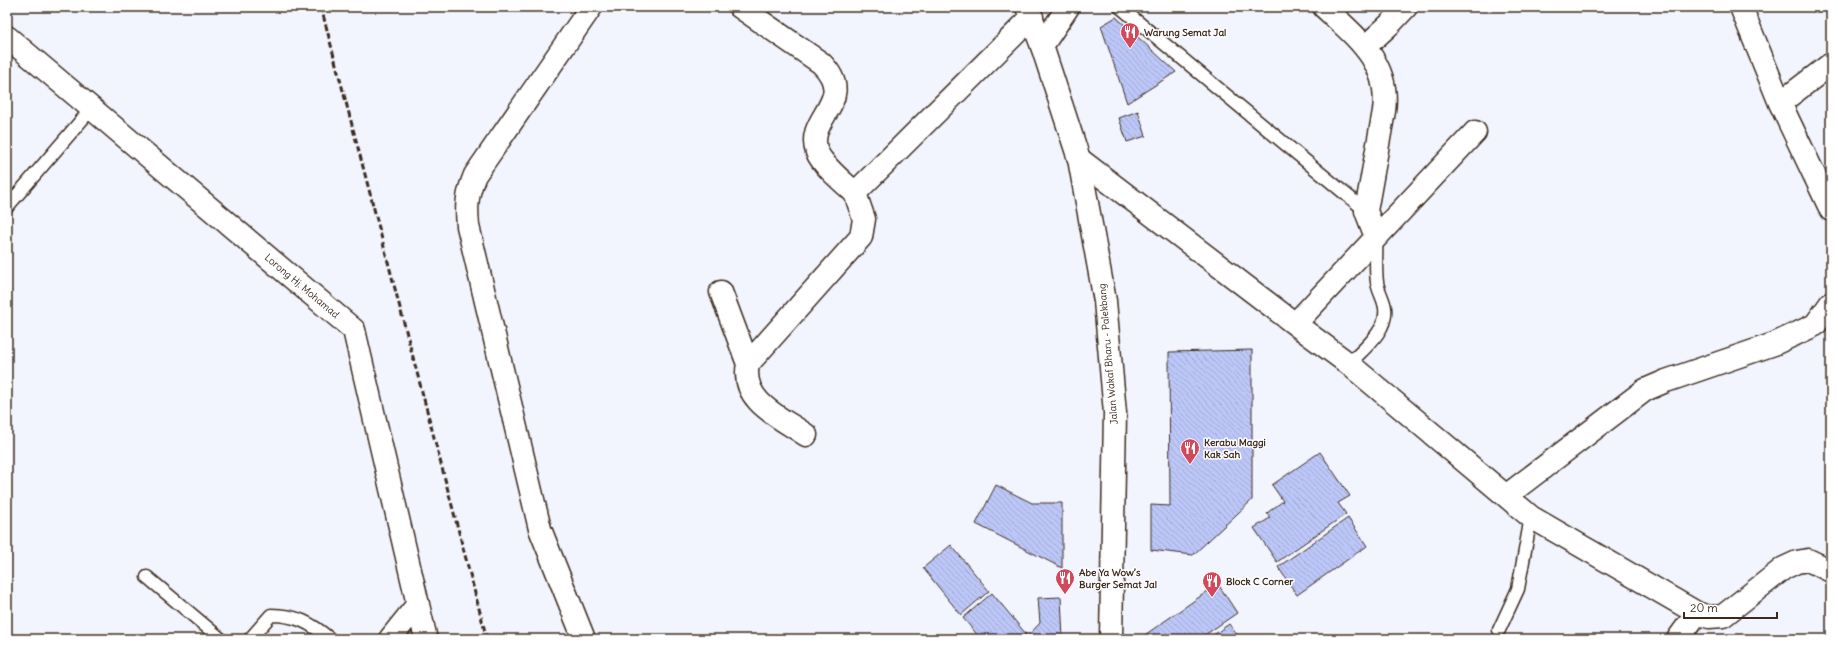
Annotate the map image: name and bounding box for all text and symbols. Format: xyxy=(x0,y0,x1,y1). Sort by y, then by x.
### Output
restaurant icon: Warung Semat Jal xyxy=(1119,21,1141,49)
place label: Warung Semat Jal xyxy=(1144,26,1226,39)
street label: Lorong Hj. Mohamad xyxy=(262,251,342,321)
street label: Jalan Wakaf Bharu - Palekbang xyxy=(1095,283,1121,425)
place label: Kerabu Maggi Kak Sah xyxy=(1204,436,1266,461)
restaurant icon: Kerabu Maggi Kak Sah xyxy=(1179,437,1201,465)
place label: Abe Ya Wow’s Burger Semat Jal xyxy=(1079,566,1157,591)
restaurant icon: Abe Ya Wow’s Burger Semat Jal xyxy=(1054,567,1076,595)
restaurant icon: Block C Corner xyxy=(1201,570,1223,598)
place label: Block C Corner xyxy=(1226,575,1294,588)
scale bar xyxy=(1684,594,1777,620)
text: 20 m xyxy=(1690,600,1718,615)

